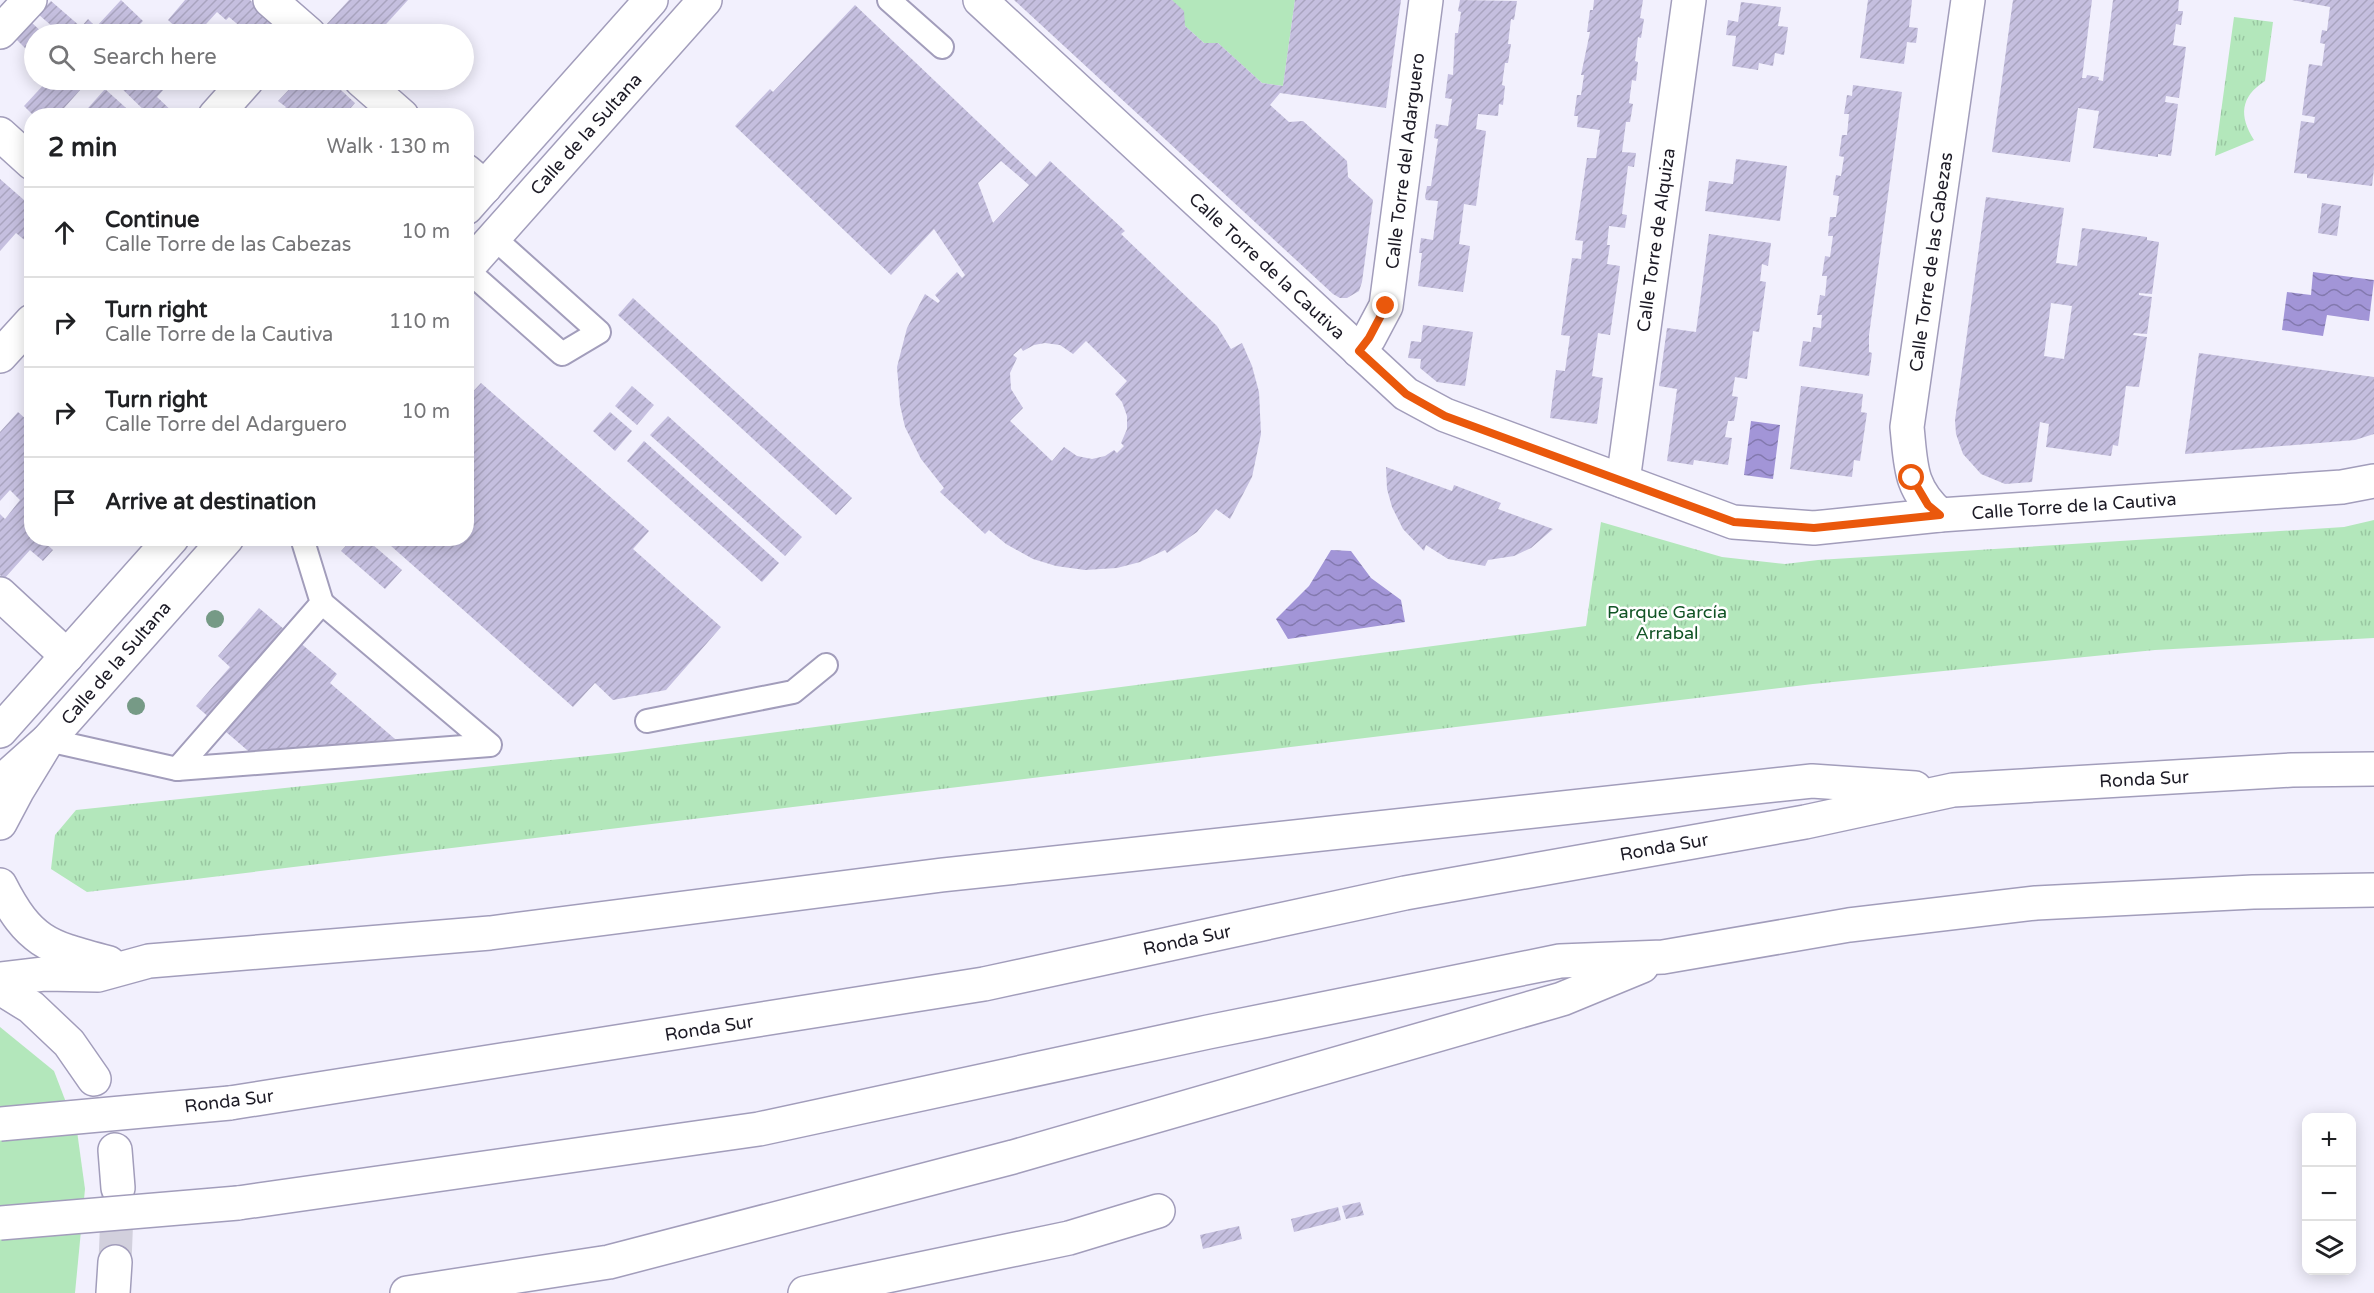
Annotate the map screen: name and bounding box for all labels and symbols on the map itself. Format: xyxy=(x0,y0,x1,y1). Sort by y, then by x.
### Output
street label: Calle Torre del Adarguero xyxy=(1381,52,1429,270)
street label: Calle de la Sultana xyxy=(525,69,647,199)
street label: Calle Torre de Alquiza xyxy=(1632,147,1680,333)
street label: Calle Torre de las Cabezas xyxy=(1905,151,1957,373)
street label: Calle Torre de la Cautiva xyxy=(1184,188,1350,344)
route end xyxy=(1372,292,1398,318)
route start xyxy=(1898,464,1924,490)
street label: Calle Torre de la Cautiva xyxy=(1971,488,2177,524)
street label: Calle de la Sultana xyxy=(56,597,176,729)
park label: Parque García Arrabal xyxy=(1607,601,1727,644)
street label: Ronda Sur xyxy=(2099,766,2189,792)
street label: Ronda Sur xyxy=(1618,828,1710,866)
street label: Ronda Sur xyxy=(1141,920,1233,960)
street label: Ronda Sur xyxy=(663,1010,755,1046)
street label: Ronda Sur xyxy=(183,1085,275,1117)

